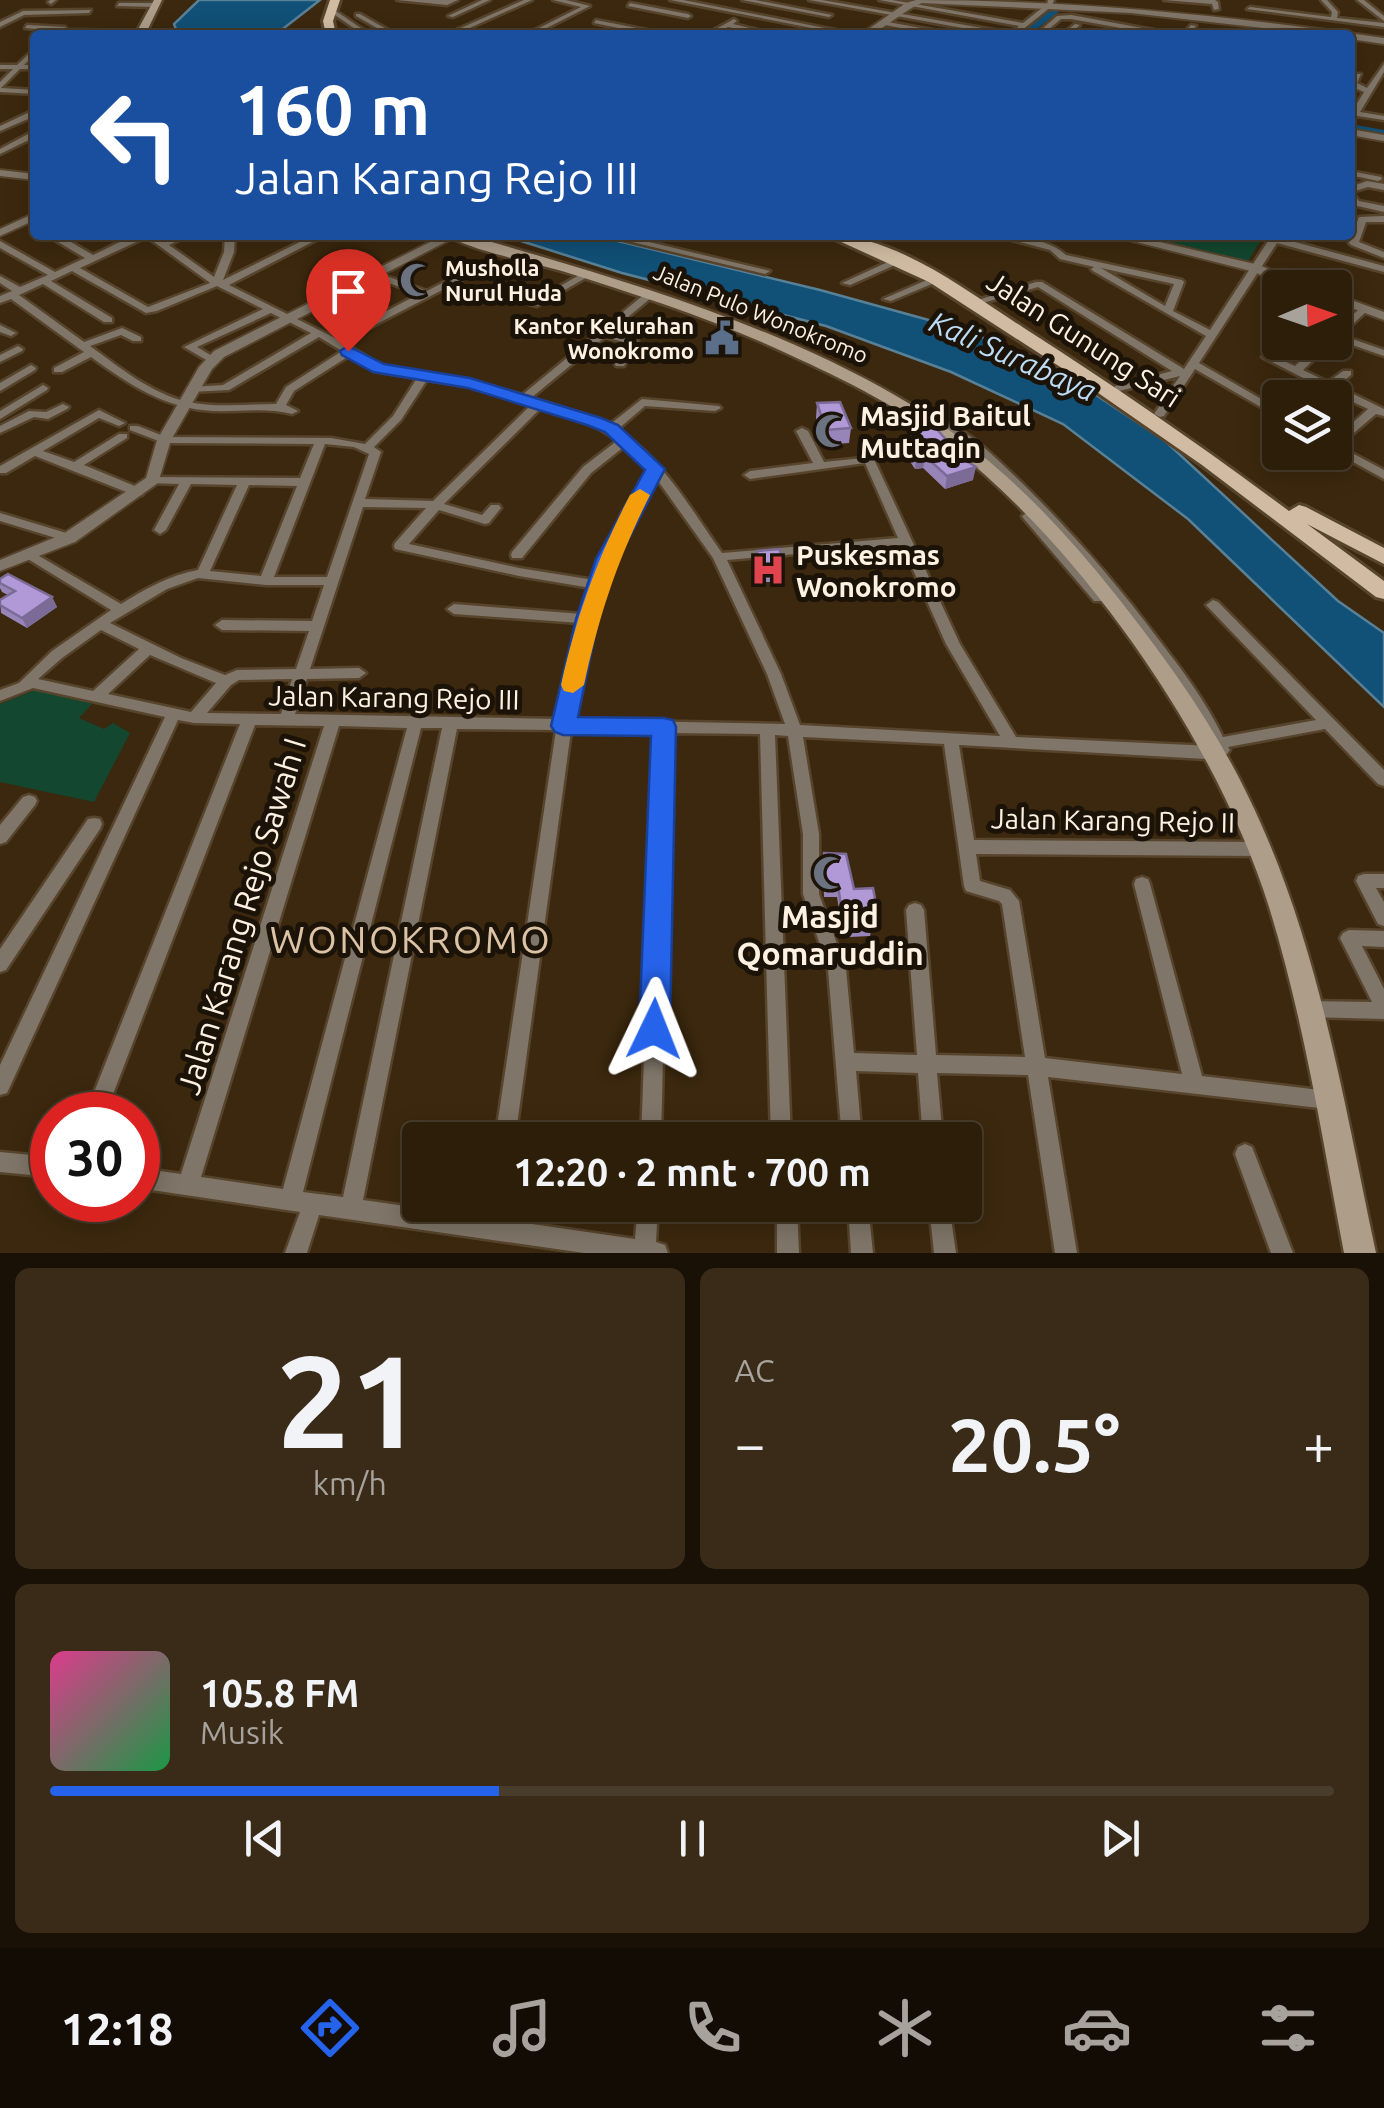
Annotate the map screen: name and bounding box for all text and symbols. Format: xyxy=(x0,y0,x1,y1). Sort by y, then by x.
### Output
icon: left xyxy=(70,70,200,200)
text: 160 m xyxy=(235,70,430,148)
text: Jalan Karang Rejo III xyxy=(235,152,639,203)
pin xyxy=(306,249,391,352)
place label: Musholla Nurul Huda xyxy=(445,255,562,305)
street label: Jalan Pulo Wonokromo xyxy=(650,259,872,367)
mosque icon: Musholla Nurul Huda xyxy=(398,261,436,299)
icon: arrive xyxy=(321,264,376,319)
street label: Jalan Gunung Sari xyxy=(982,265,1186,413)
north arrow xyxy=(1262,270,1352,360)
map controls xyxy=(1262,270,1352,470)
water label: Kali Surabaya xyxy=(925,304,1101,408)
place label: Kantor Kelurahan Wonokromo xyxy=(513,313,694,363)
public building icon: Kantor Kelurahan Wonokromo xyxy=(703,319,741,357)
button: layers xyxy=(1262,380,1352,470)
place label: Masjid Baitul Muttaqin xyxy=(860,400,1031,463)
mosque icon: Masjid Baitul Muttaqin xyxy=(813,412,851,450)
place label: Puskesmas Wonokromo xyxy=(796,539,957,602)
hospital icon: Puskesmas Wonokromo xyxy=(749,551,787,589)
street label: Jalan Karang Rejo III xyxy=(268,679,520,715)
street label: Jalan Karang Rejo Sawah I xyxy=(170,733,312,1099)
street label: Jalan Karang Rejo II xyxy=(991,802,1235,838)
mosque icon: Masjid Qomaruddin xyxy=(811,854,849,892)
place label: Masjid Qomaruddin xyxy=(736,898,924,971)
district label: WONOKROMO xyxy=(270,918,552,960)
position arrow xyxy=(602,977,706,1081)
speed limit sign: 30 xyxy=(30,1092,160,1222)
text: 12:20 · 2 mnt · 700 m xyxy=(513,1151,871,1193)
text: 21 xyxy=(276,1327,423,1473)
text: AC xyxy=(735,1352,775,1388)
text: 20.5° xyxy=(948,1402,1120,1486)
text: − xyxy=(735,1413,766,1474)
text: + xyxy=(1303,1413,1334,1474)
text: km/h xyxy=(313,1465,387,1501)
text: 105.8 FM xyxy=(200,1672,359,1714)
text: Musik xyxy=(200,1714,284,1750)
icon: previous xyxy=(237,1811,292,1866)
icon: pause xyxy=(665,1811,720,1866)
icon: next xyxy=(1093,1811,1148,1866)
icon: directions xyxy=(295,1993,365,2063)
icon: music xyxy=(487,1993,557,2063)
icon: phone xyxy=(678,1993,748,2063)
icon: climate xyxy=(870,1993,940,2063)
icon: car xyxy=(1062,1993,1132,2063)
icon: filters xyxy=(1253,1993,1323,2063)
text: 12:18 xyxy=(61,2003,173,2054)

